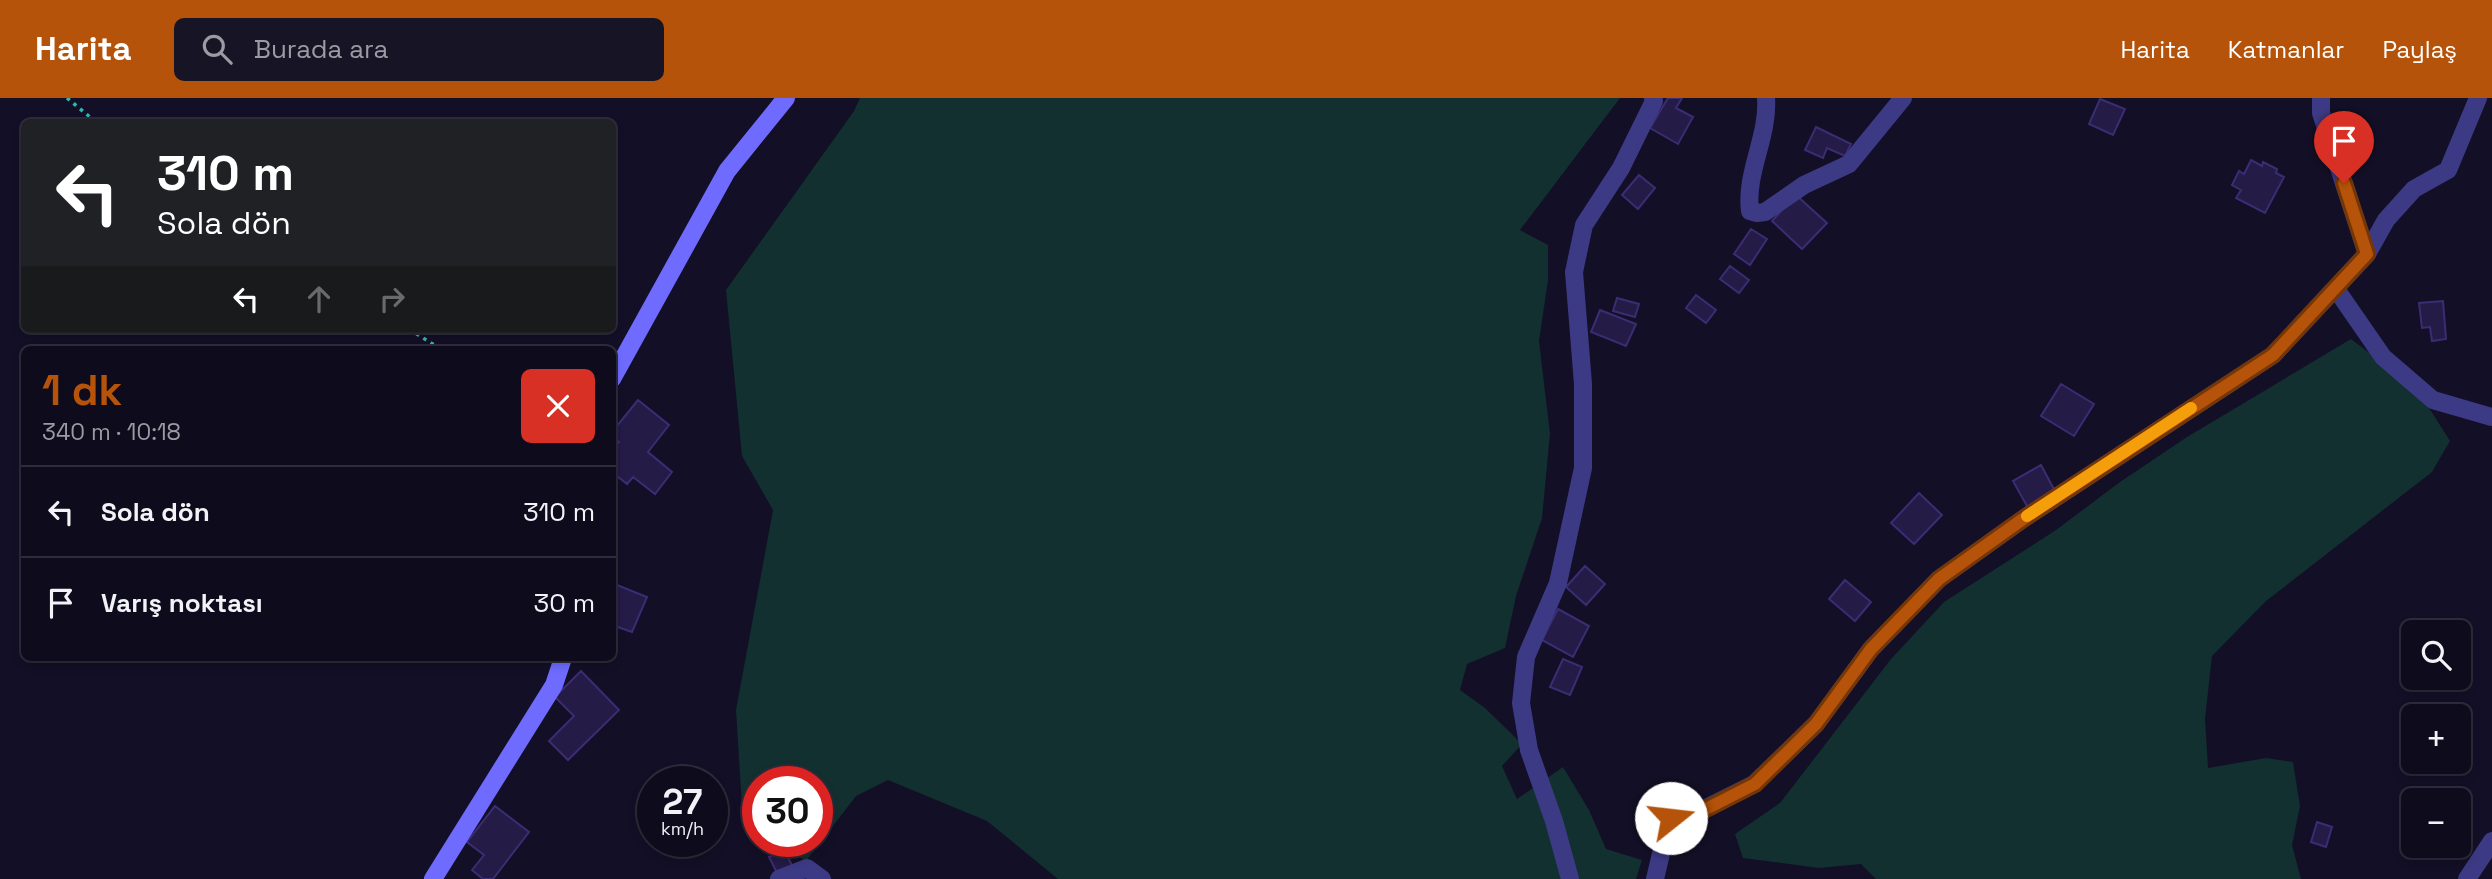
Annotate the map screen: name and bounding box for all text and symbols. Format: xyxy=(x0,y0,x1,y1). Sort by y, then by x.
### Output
search box xyxy=(174,18,664,81)
text: Harita xyxy=(35,28,132,70)
icon: search xyxy=(198,30,236,68)
text: Burada ara xyxy=(254,32,388,66)
text: Harita xyxy=(2121,34,2190,65)
text: Katmanlar xyxy=(2228,34,2344,65)
text: Paylaş xyxy=(2382,34,2457,65)
pin xyxy=(2314,111,2374,183)
icon: arrive xyxy=(2325,122,2363,160)
text: 310 m xyxy=(157,142,294,204)
icon: left xyxy=(42,147,133,238)
text: Sola dön xyxy=(157,203,291,243)
icon: left xyxy=(227,280,265,318)
icon: ahead xyxy=(300,280,338,318)
icon: right xyxy=(373,280,411,318)
text: 1 dk xyxy=(42,364,122,417)
button: close xyxy=(521,369,595,443)
text: 340 m · 10:18 xyxy=(42,417,181,447)
icon: left xyxy=(42,493,80,531)
text: Sola dön xyxy=(101,495,210,529)
text: 310 m xyxy=(523,495,595,529)
icon: arrive xyxy=(42,584,80,622)
text: Varış noktası xyxy=(101,586,263,620)
text: 30 m xyxy=(534,586,595,620)
map controls xyxy=(2401,620,2471,858)
button: search xyxy=(2401,620,2471,690)
button: + xyxy=(2401,704,2471,774)
speed limit sign: 30 xyxy=(742,766,833,857)
text: 27 xyxy=(663,780,702,824)
position arrow xyxy=(1634,781,1708,855)
button: − xyxy=(2401,788,2471,858)
text: km/h xyxy=(661,817,704,840)

